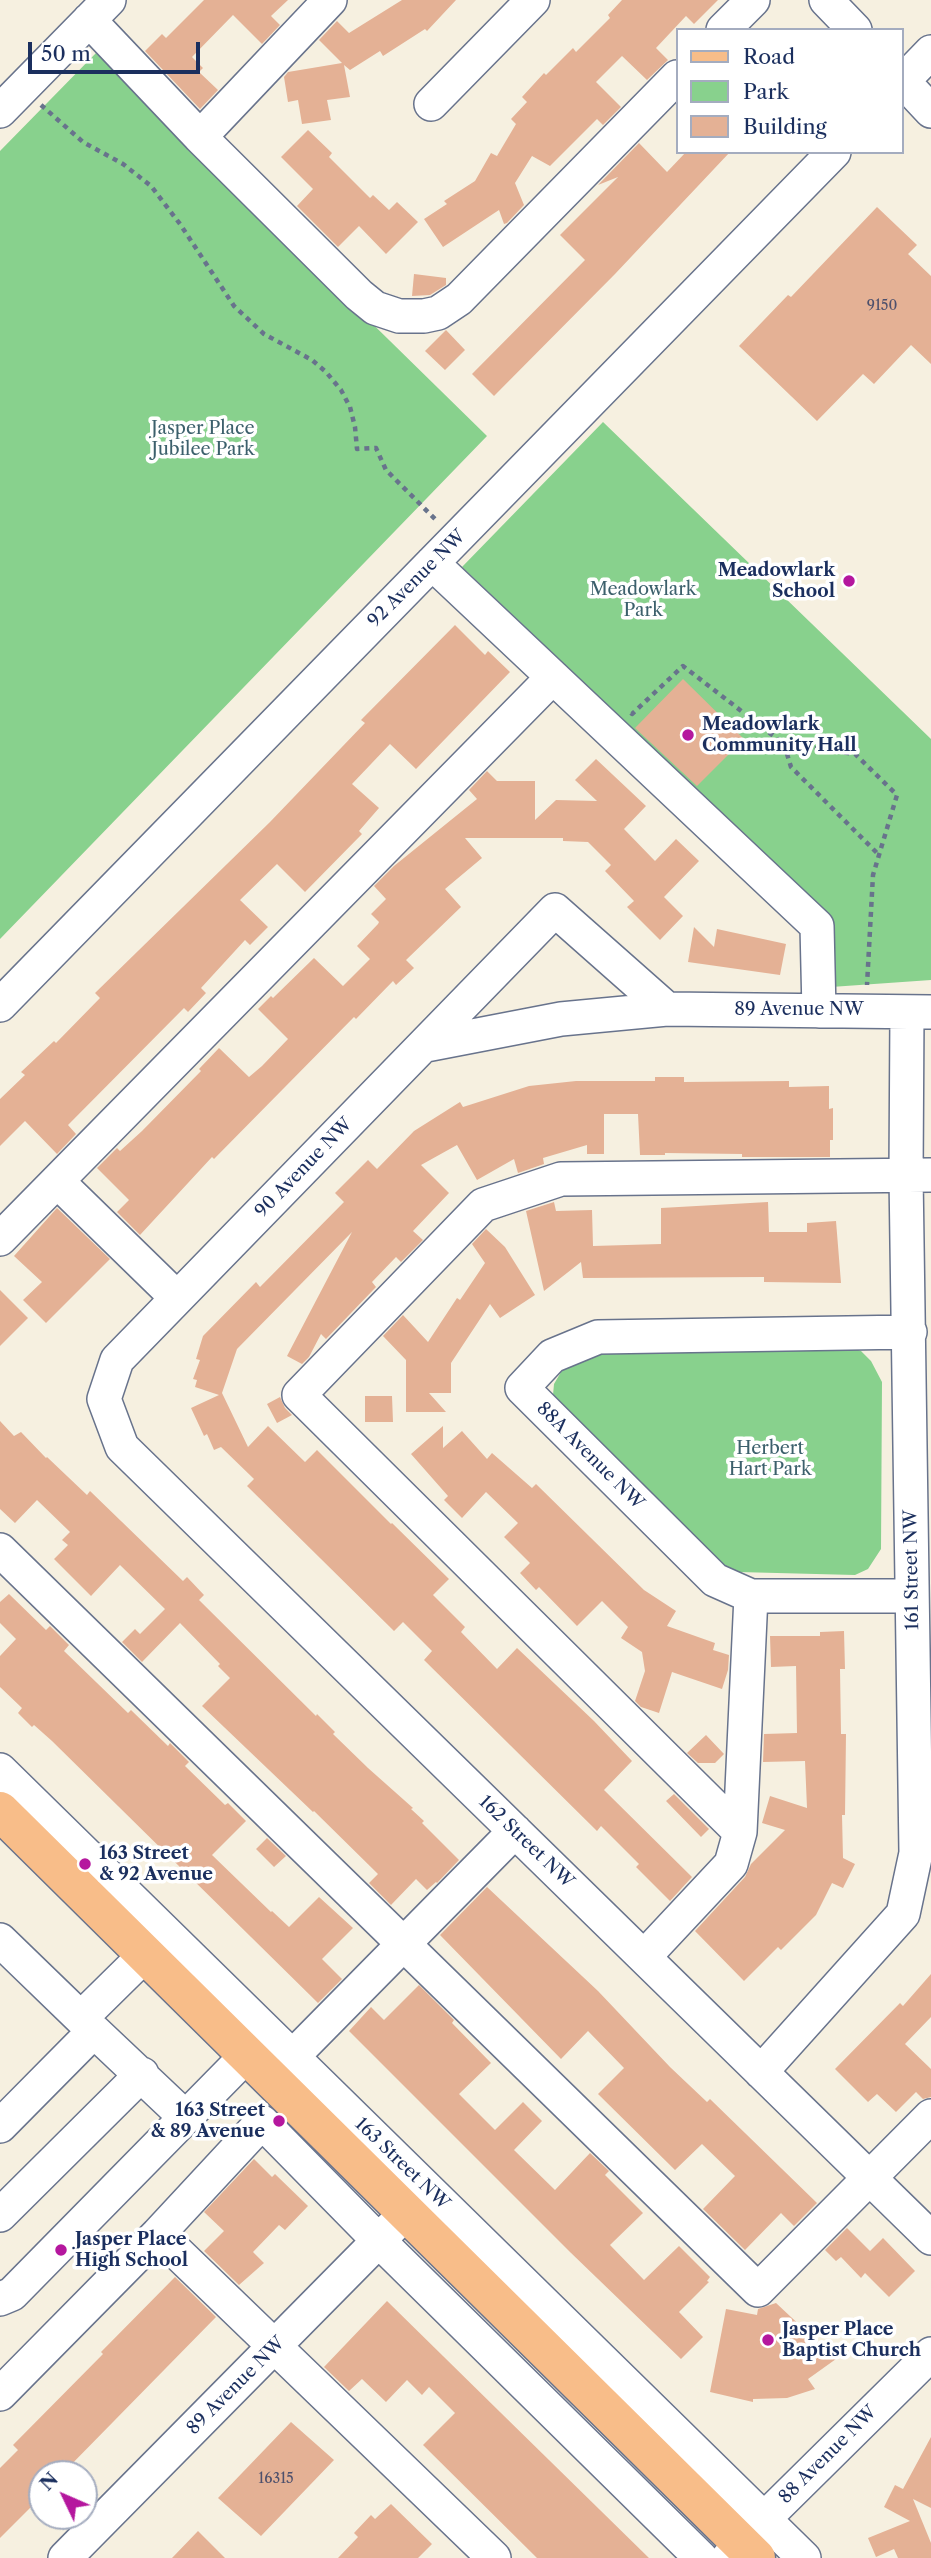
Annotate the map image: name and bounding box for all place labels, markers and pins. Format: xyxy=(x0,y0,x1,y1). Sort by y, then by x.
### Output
place label: Meadowlark School xyxy=(718,560,835,602)
marker: Meadowlark School xyxy=(841,573,857,589)
place label: Meadowlark Community Hall xyxy=(702,714,857,756)
marker: Meadowlark Community Hall xyxy=(680,727,696,743)
place label: 163 Street & 92 Avenue xyxy=(99,1843,213,1885)
marker: 163 Street & 92 Avenue xyxy=(77,1856,93,1872)
place label: 163 Street & 89 Avenue xyxy=(150,2100,265,2142)
marker: 163 Street & 89 Avenue xyxy=(271,2113,287,2129)
place label: Jasper Place High School xyxy=(75,2229,188,2272)
marker: Jasper Place High School xyxy=(53,2242,69,2258)
place label: Jasper Place Baptist Church xyxy=(782,2319,921,2362)
marker: Jasper Place Baptist Church xyxy=(760,2332,776,2348)

